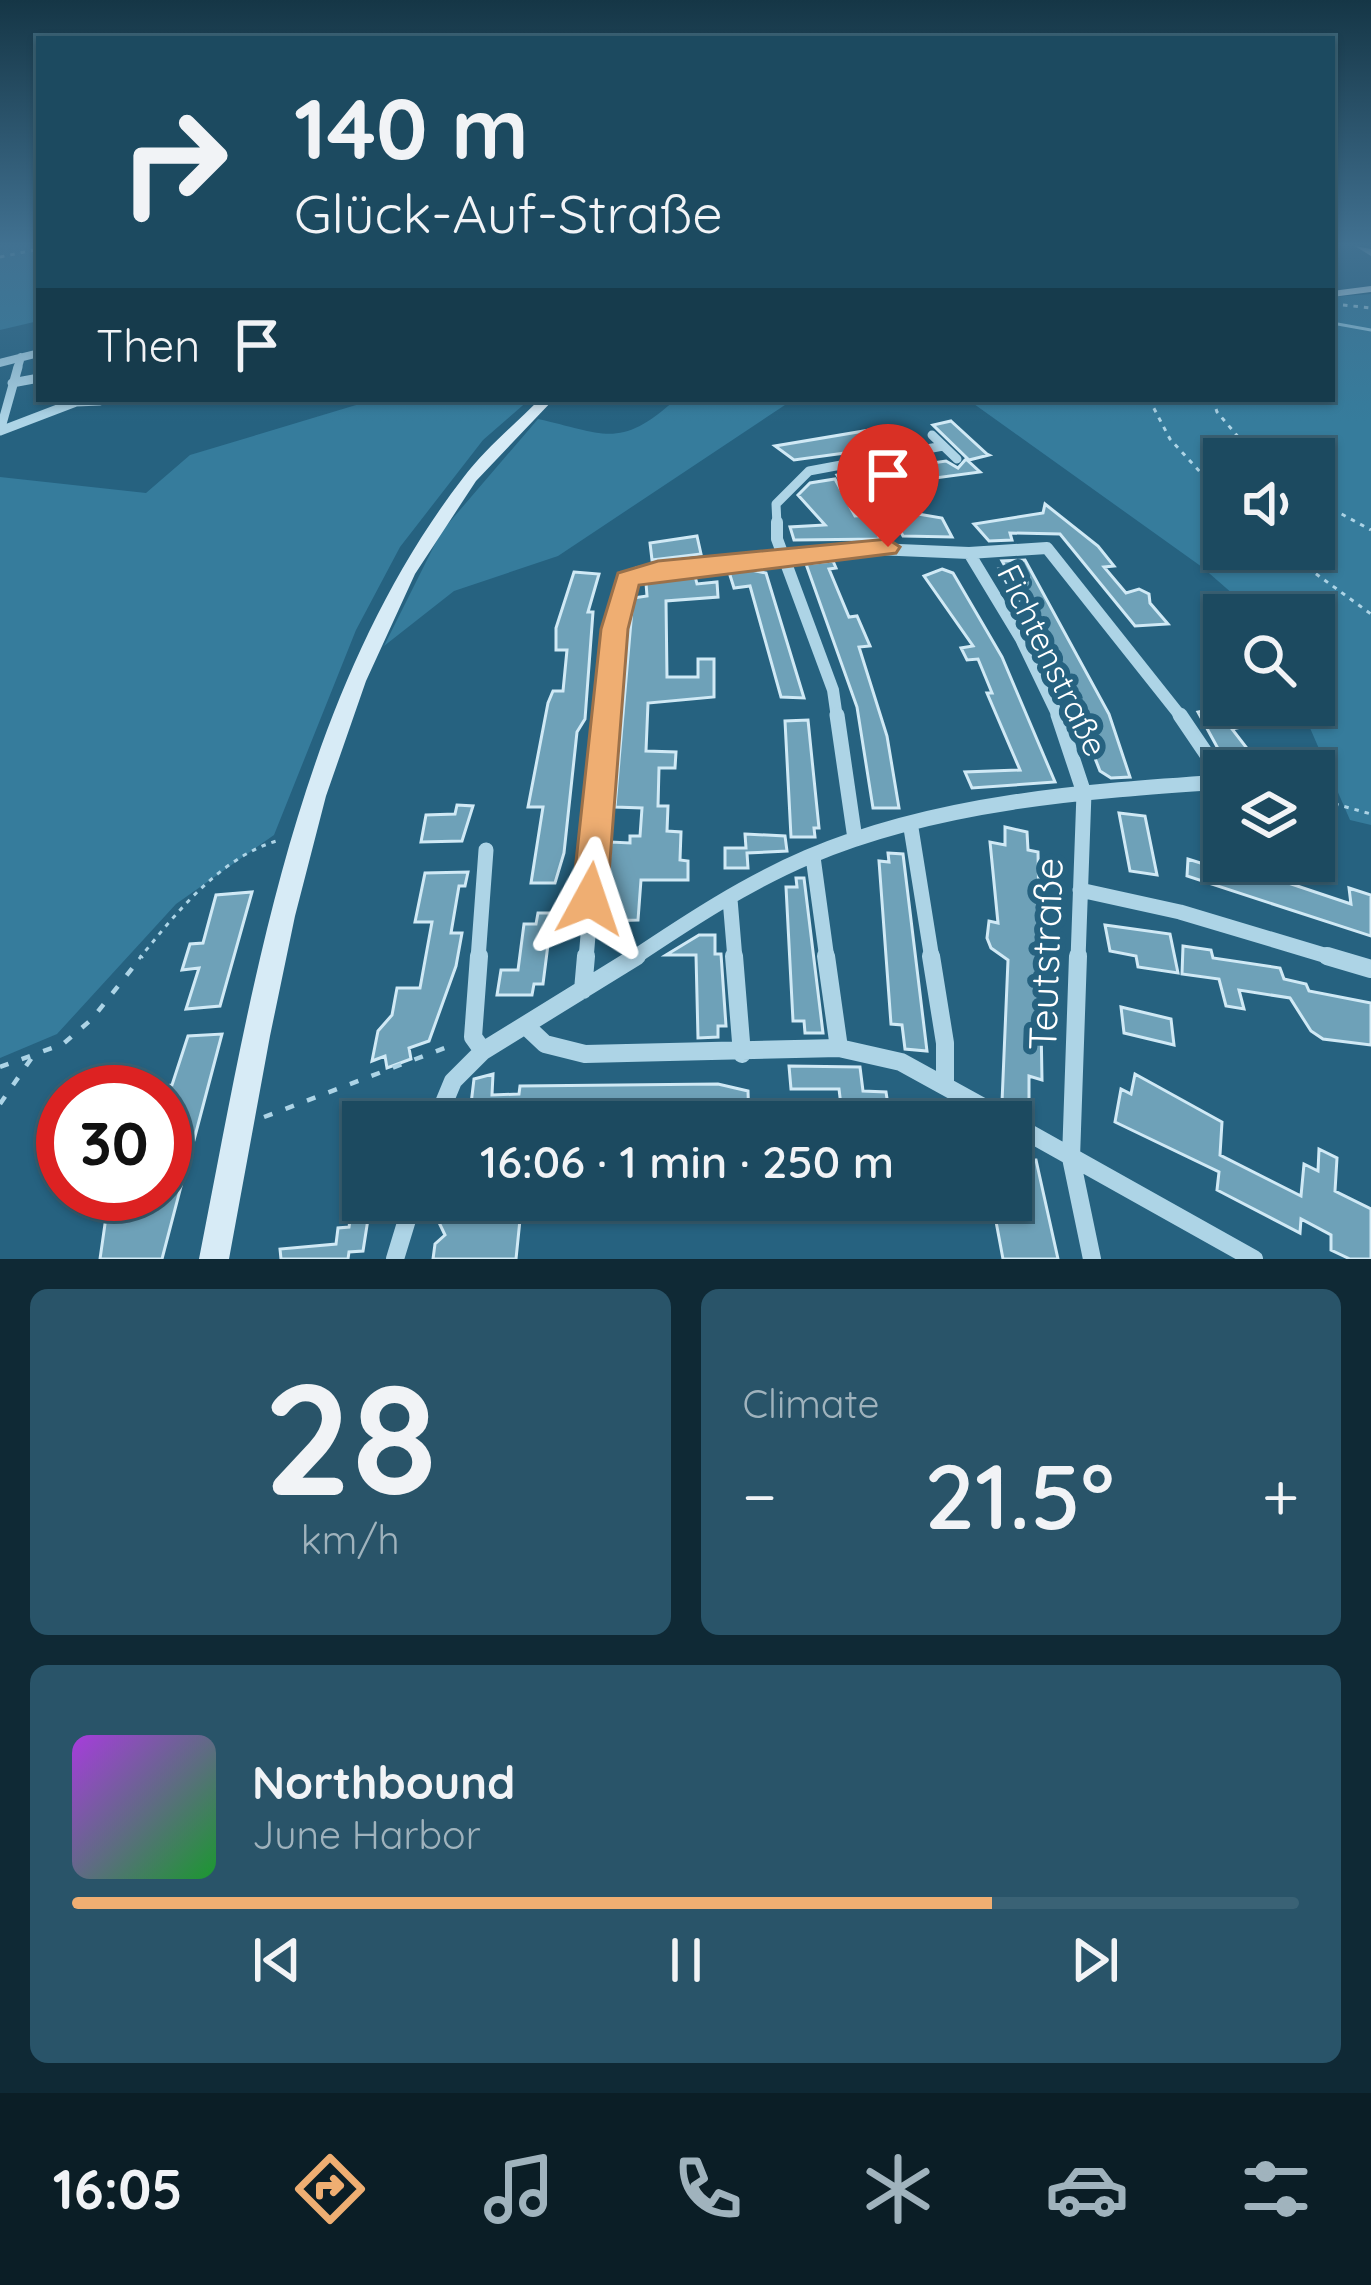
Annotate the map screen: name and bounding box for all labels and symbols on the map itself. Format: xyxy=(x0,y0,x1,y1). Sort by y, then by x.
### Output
pin xyxy=(837,424,939,547)
street label: Fichtenstraße xyxy=(989,558,1117,762)
position arrow xyxy=(527,836,653,962)
street label: Teutstraße xyxy=(1017,857,1073,1051)
speed limit sign: 30 xyxy=(36,1065,192,1221)

